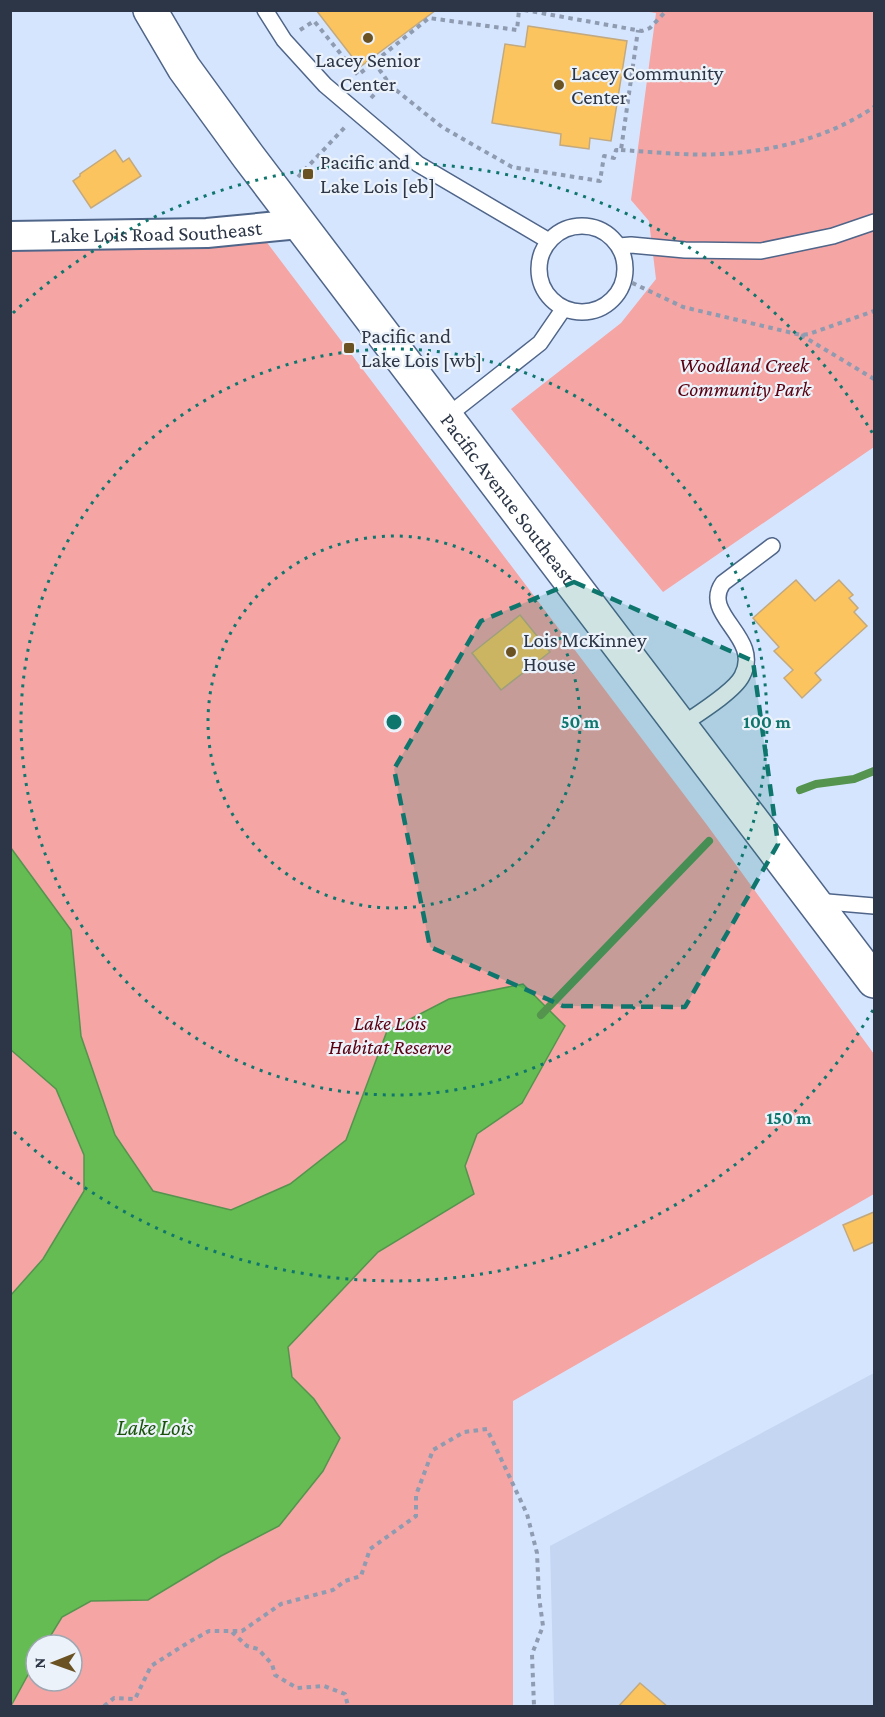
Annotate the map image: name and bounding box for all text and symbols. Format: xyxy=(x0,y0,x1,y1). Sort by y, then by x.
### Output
marker: Lacey Senior Center xyxy=(361,31,375,45)
place label: Lacey Senior Center xyxy=(315,48,421,96)
place label: Lacey Community Center xyxy=(571,61,724,109)
marker: Lacey Community Center xyxy=(552,78,566,92)
place label: Pacific and Lake Lois [eb] xyxy=(320,150,435,198)
marker: Pacific and Lake Lois [eb] xyxy=(301,167,315,181)
street label: Lake Lois Road Southeast xyxy=(50,216,264,247)
place label: Pacific and Lake Lois [wb] xyxy=(361,324,482,372)
marker: Pacific and Lake Lois [wb] xyxy=(342,341,356,355)
park label: Woodland Creek Community Park xyxy=(677,353,812,401)
street label: Pacific Avenue Southeast xyxy=(436,409,581,589)
place label: Lois McKinney House xyxy=(523,628,647,676)
marker: Lois McKinney House xyxy=(504,645,518,659)
centre of rings xyxy=(384,712,404,732)
text: 50 m xyxy=(561,712,600,732)
text: 100 m xyxy=(743,712,791,732)
park label: Lake Lois Habitat Reserve xyxy=(328,1011,452,1059)
text: 150 m xyxy=(766,1108,812,1128)
water label: Lake Lois xyxy=(117,1415,193,1440)
north arrow xyxy=(24,1633,84,1693)
text: N xyxy=(31,1658,48,1669)

